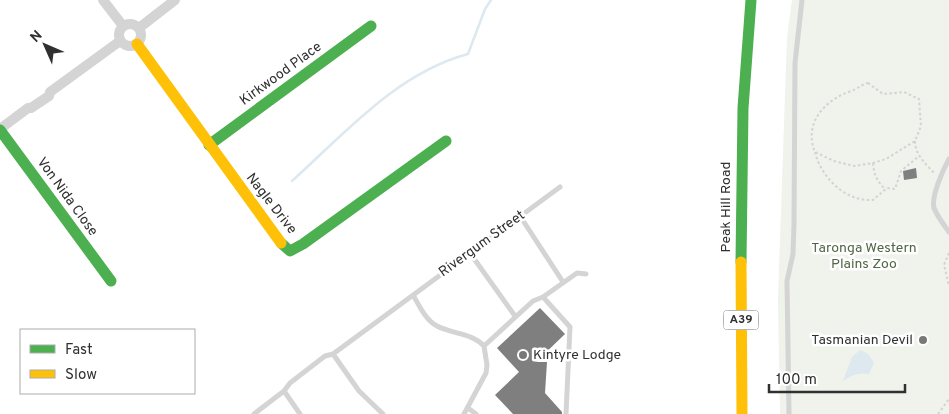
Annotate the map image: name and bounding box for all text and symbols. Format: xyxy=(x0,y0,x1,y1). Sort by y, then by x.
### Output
north arrow xyxy=(20,20,70,70)
text: N xyxy=(27,27,46,46)
street label: Kirkwood Place xyxy=(237,39,325,109)
street label: Von Nida Close xyxy=(33,154,101,240)
street label: Peak Hill Road xyxy=(718,162,735,252)
street label: Nagle Drive xyxy=(242,170,300,238)
street label: Rivergum Street xyxy=(436,207,528,281)
park label: Taronga Western Plains Zoo xyxy=(811,240,917,273)
road number: A39 xyxy=(724,310,758,330)
legend xyxy=(20,329,195,394)
place label: Tasmanian Devil xyxy=(811,332,913,349)
marker: Tasmanian Devil xyxy=(917,334,929,346)
text: Fast xyxy=(65,341,93,360)
place label: Kintyre Lodge xyxy=(533,347,621,364)
marker: Kintyre Lodge xyxy=(517,349,529,361)
scale bar xyxy=(769,362,905,394)
text: Slow xyxy=(65,366,97,385)
text: 100 m xyxy=(776,371,817,390)

